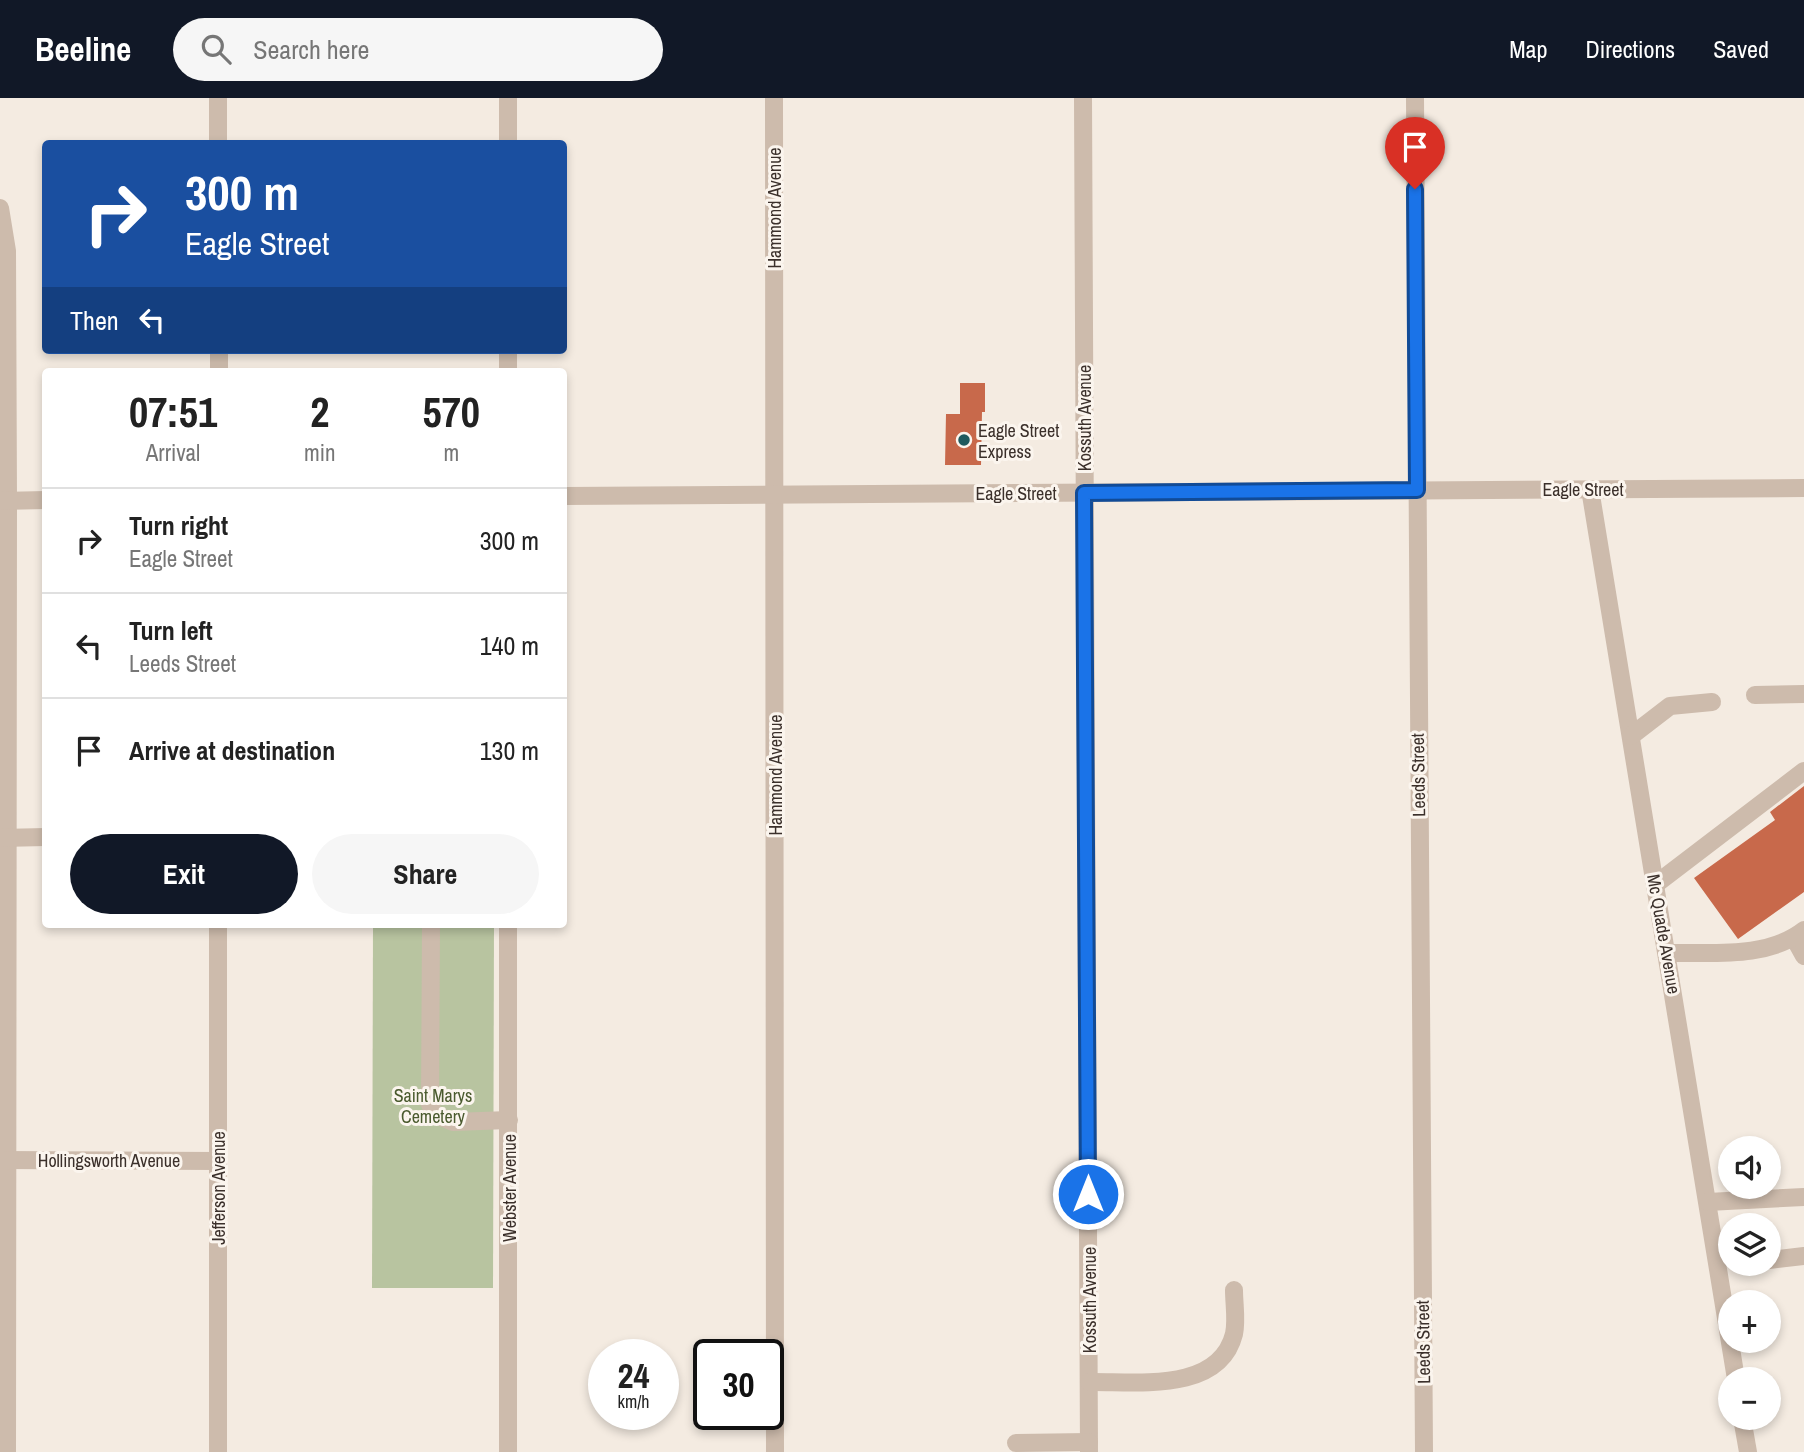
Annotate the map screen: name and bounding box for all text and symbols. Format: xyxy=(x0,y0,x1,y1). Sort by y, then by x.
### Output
search box xyxy=(173,18,663,81)
text: Beeline xyxy=(35,27,131,71)
icon: search xyxy=(197,30,235,68)
text: Search here xyxy=(253,32,369,67)
text: Map xyxy=(1509,33,1547,65)
text: Directions xyxy=(1585,33,1675,65)
text: Saved xyxy=(1713,33,1769,65)
pin xyxy=(1385,117,1445,189)
icon: arrive xyxy=(1396,128,1434,166)
street label: Hammond Avenue xyxy=(762,147,787,269)
text: 300 m xyxy=(185,159,299,225)
icon: right xyxy=(70,168,161,259)
text: Eagle Street xyxy=(185,222,329,265)
icon: left xyxy=(133,301,171,339)
text: Then xyxy=(70,303,119,338)
street label: Kossuth Avenue xyxy=(1072,365,1097,471)
text: 07:51 xyxy=(129,384,217,440)
text: 2 xyxy=(310,384,329,440)
text: 570 xyxy=(423,384,480,440)
place label: Eagle Street Express xyxy=(978,418,1059,464)
marker: Eagle Street Express xyxy=(956,432,972,448)
text: Arrival xyxy=(146,437,200,468)
text: min xyxy=(304,437,336,468)
text: m xyxy=(443,437,459,468)
street label: Eagle Street xyxy=(1542,477,1624,502)
street label: Eagle Street xyxy=(975,481,1057,506)
text: Turn right xyxy=(129,508,228,543)
icon: right xyxy=(70,522,108,560)
text: 300 m xyxy=(480,523,539,558)
text: Eagle Street xyxy=(129,543,233,574)
text: Turn left xyxy=(129,613,213,648)
icon: left xyxy=(70,627,108,665)
text: 140 m xyxy=(480,628,539,663)
text: Leeds Street xyxy=(129,648,236,679)
street label: Hammond Avenue xyxy=(763,714,788,836)
icon: arrive xyxy=(70,732,108,770)
text: Arrive at destination xyxy=(129,733,335,768)
text: 130 m xyxy=(480,733,539,768)
street label: Leeds Street xyxy=(1405,733,1431,817)
button: Exit xyxy=(70,834,298,914)
button: Share xyxy=(312,834,539,914)
street label: Mc Quade Avenue xyxy=(1641,872,1687,996)
park label: Saint Marys Cemetery xyxy=(394,1083,472,1129)
street label: Jefferson Avenue xyxy=(206,1131,231,1245)
street label: Webster Avenue xyxy=(497,1134,522,1242)
map controls xyxy=(1718,1136,1781,1430)
button: sound xyxy=(1718,1136,1781,1199)
street label: Hollingsworth Avenue xyxy=(38,1148,180,1173)
position arrow xyxy=(1051,1157,1125,1231)
button: layers xyxy=(1718,1213,1781,1276)
street label: Kossuth Avenue xyxy=(1077,1247,1102,1353)
button: + xyxy=(1718,1290,1781,1353)
street label: Leeds Street xyxy=(1410,1300,1436,1384)
speed limit sign: 30 xyxy=(693,1339,784,1430)
text: 24 xyxy=(618,1352,649,1399)
button: − xyxy=(1718,1367,1781,1430)
text: km/h xyxy=(618,1389,650,1414)

